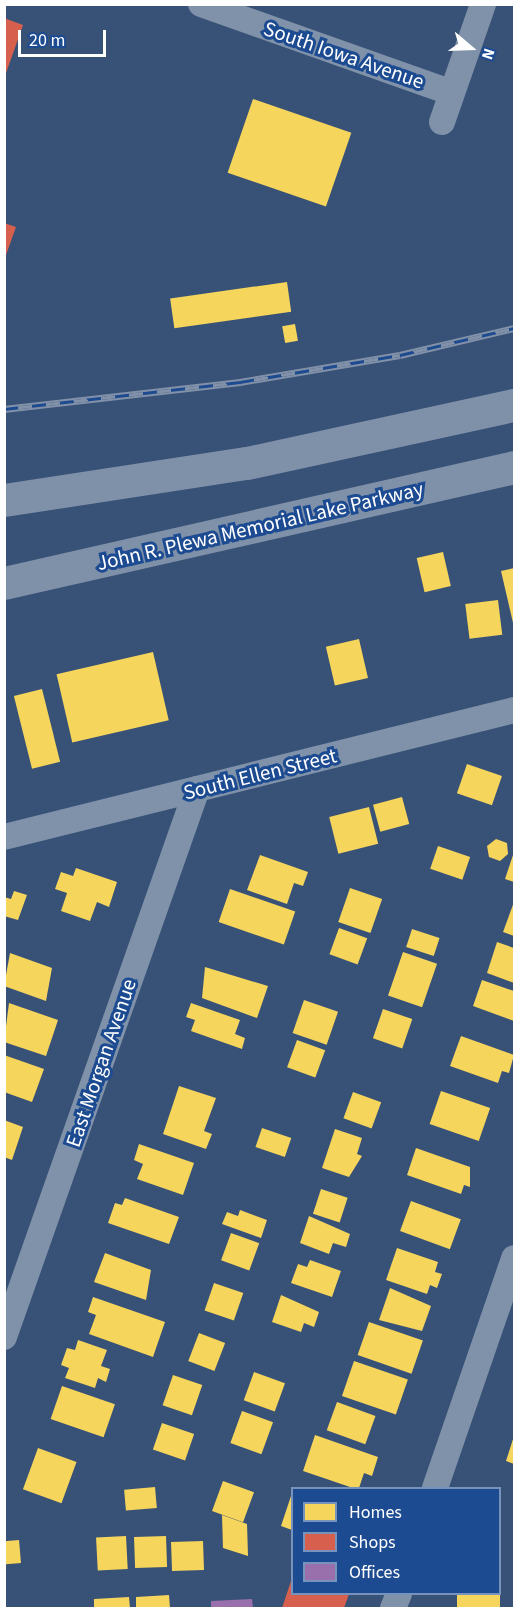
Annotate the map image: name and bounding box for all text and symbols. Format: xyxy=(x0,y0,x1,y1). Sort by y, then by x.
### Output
street label: South Iowa Avenue xyxy=(260,16,428,94)
scale bar xyxy=(21,18,110,56)
north arrow xyxy=(441,18,501,78)
text: 20 m xyxy=(29,28,65,53)
text: N xyxy=(476,45,500,62)
street label: John R. Plewa Memorial Lake Parkway xyxy=(94,476,426,576)
street label: South Ellen Street xyxy=(181,743,339,805)
street label: East Morgan Avenue xyxy=(60,976,142,1150)
legend xyxy=(291,1487,501,1595)
text: Homes xyxy=(349,1500,402,1525)
text: Shops xyxy=(349,1530,396,1555)
text: Offices xyxy=(349,1560,400,1585)

